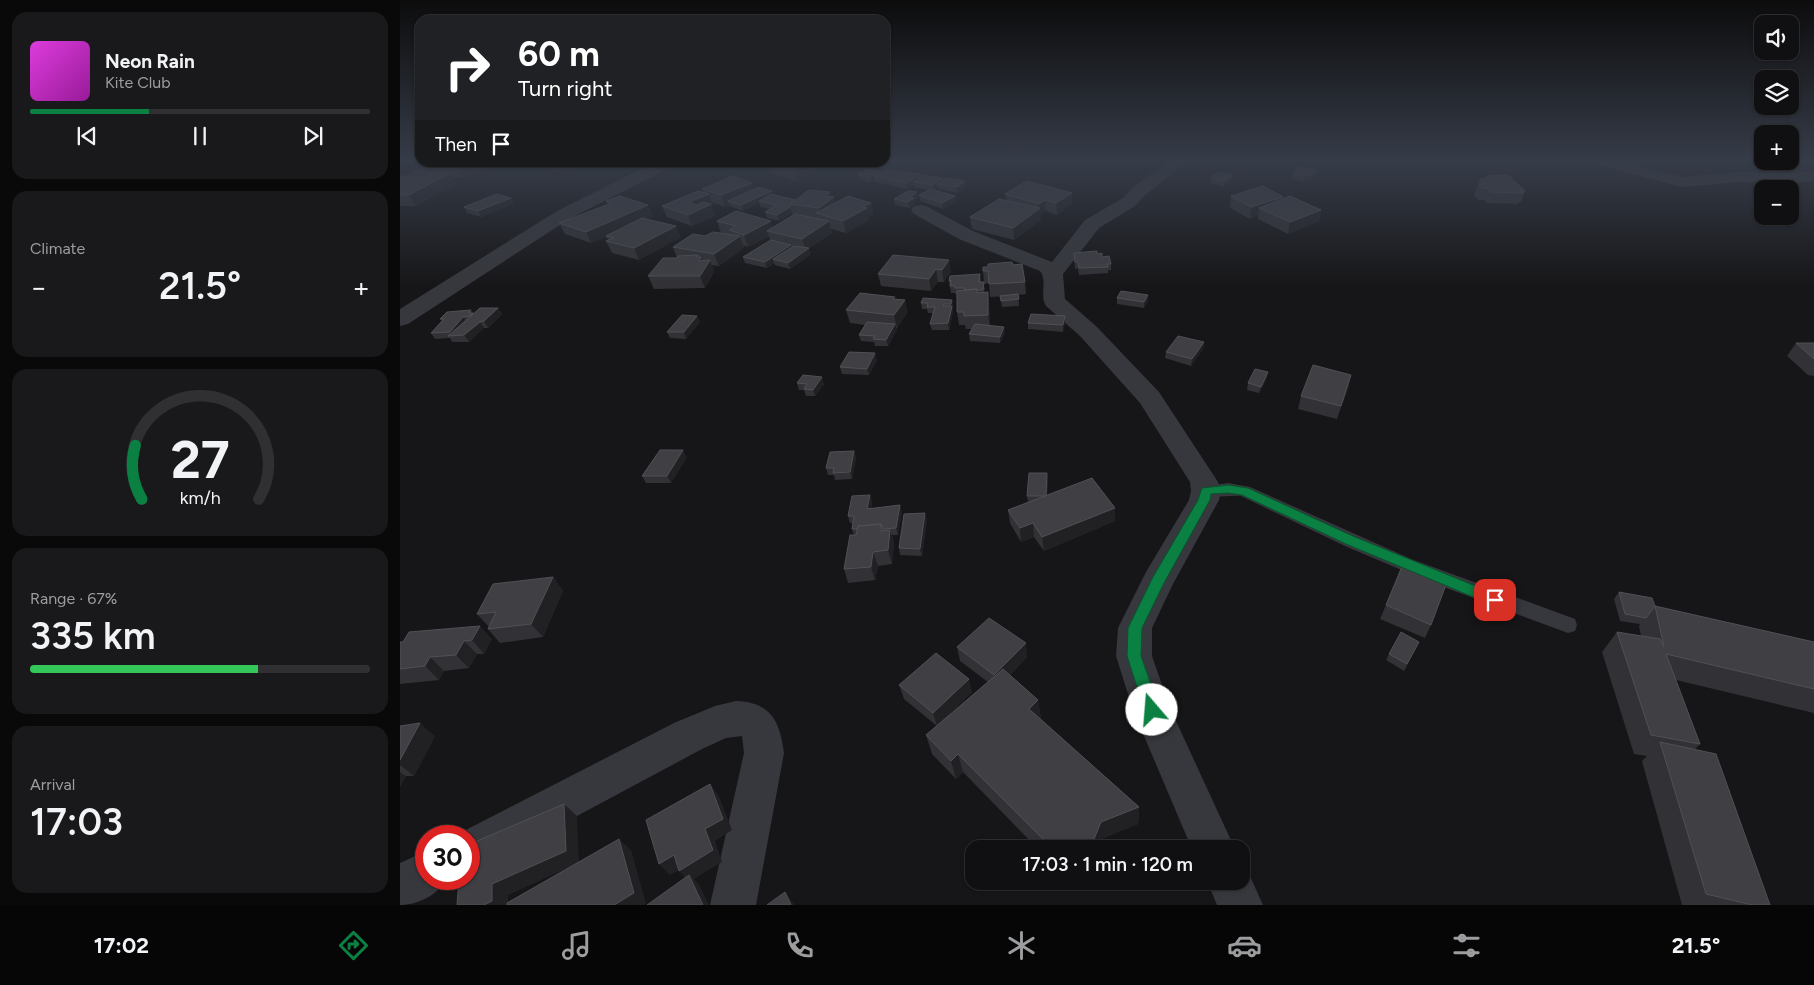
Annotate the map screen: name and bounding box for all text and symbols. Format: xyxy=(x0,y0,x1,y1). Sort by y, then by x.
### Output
map controls xyxy=(1754,15,1799,225)
button: sound xyxy=(1754,15,1799,60)
text: 60 m xyxy=(518,33,600,75)
icon: right xyxy=(435,35,500,100)
text: Neon Rain xyxy=(105,50,195,73)
button: layers xyxy=(1754,70,1799,115)
text: Kite Club xyxy=(105,73,171,92)
text: Turn right xyxy=(518,75,613,102)
icon: previous xyxy=(73,122,101,150)
icon: pause xyxy=(186,122,214,150)
icon: next xyxy=(299,122,327,150)
button: + xyxy=(1754,125,1799,170)
icon: arrive xyxy=(487,130,515,158)
text: Then xyxy=(435,133,477,156)
button: − xyxy=(1754,180,1799,225)
text: Climate xyxy=(30,239,85,258)
text: 21.5° xyxy=(159,263,241,309)
text: − xyxy=(30,270,47,304)
text: + xyxy=(353,270,370,304)
text: 27 xyxy=(170,429,230,491)
text: km/h xyxy=(180,487,220,508)
pin xyxy=(1474,579,1516,621)
icon: arrive xyxy=(1481,586,1509,614)
text: Range · 67% xyxy=(30,589,117,608)
text: 335 km xyxy=(30,613,155,659)
position arrow xyxy=(1125,683,1177,735)
text: Arrival xyxy=(30,775,75,794)
text: 17:03 xyxy=(30,799,123,845)
speed limit sign: 30 xyxy=(415,825,480,890)
text: 17:03 · 1 min · 120 m xyxy=(1022,853,1193,876)
icon: directions xyxy=(336,928,371,963)
icon: music xyxy=(559,928,594,963)
icon: phone xyxy=(782,928,817,963)
icon: climate xyxy=(1004,928,1039,963)
icon: car xyxy=(1227,928,1262,963)
icon: filters xyxy=(1449,928,1484,963)
text: 17:02 xyxy=(94,932,149,959)
text: 21.5° xyxy=(1672,932,1720,959)

